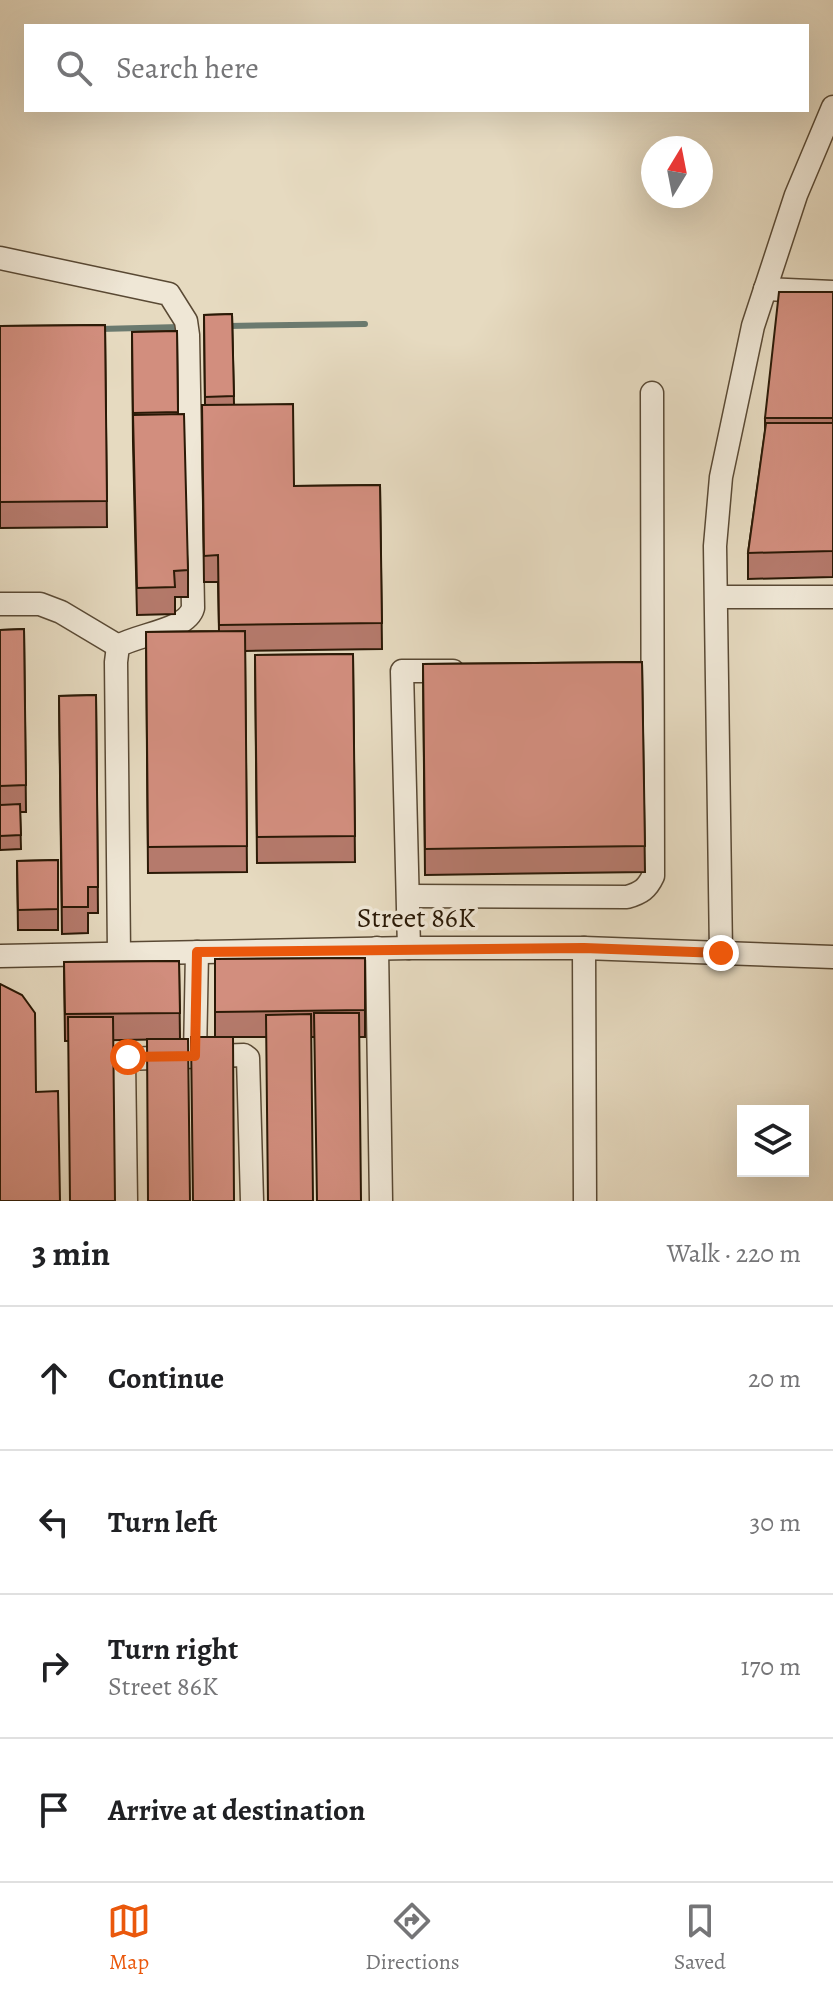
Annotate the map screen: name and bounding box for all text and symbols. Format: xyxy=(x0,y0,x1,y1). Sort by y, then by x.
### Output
search box xyxy=(24,24,809,112)
icon: search xyxy=(52,46,96,90)
text: Search here xyxy=(116,48,259,88)
north arrow xyxy=(641,136,713,208)
street label: Street 86K xyxy=(357,899,476,937)
route end xyxy=(703,935,739,971)
route start xyxy=(110,1039,146,1075)
map controls xyxy=(737,1105,809,1177)
button: layers xyxy=(737,1105,809,1177)
text: 3 min xyxy=(32,1230,110,1277)
text: Walk · 220 m xyxy=(667,1236,801,1271)
icon: ahead xyxy=(32,1356,76,1400)
text: Continue xyxy=(108,1358,224,1398)
text: 20 m xyxy=(748,1361,801,1396)
icon: left xyxy=(32,1500,76,1544)
text: Turn left xyxy=(108,1502,217,1542)
text: 30 m xyxy=(750,1505,801,1540)
text: Turn right xyxy=(108,1629,238,1669)
icon: right xyxy=(32,1644,76,1688)
text: 170 m xyxy=(741,1649,801,1684)
text: Street 86K xyxy=(108,1669,218,1704)
icon: arrive xyxy=(32,1788,76,1832)
text: Arrive at destination xyxy=(108,1790,365,1830)
tab: Map xyxy=(107,1899,151,1977)
tab: Directions xyxy=(365,1899,460,1977)
tab: Saved xyxy=(674,1899,726,1977)

